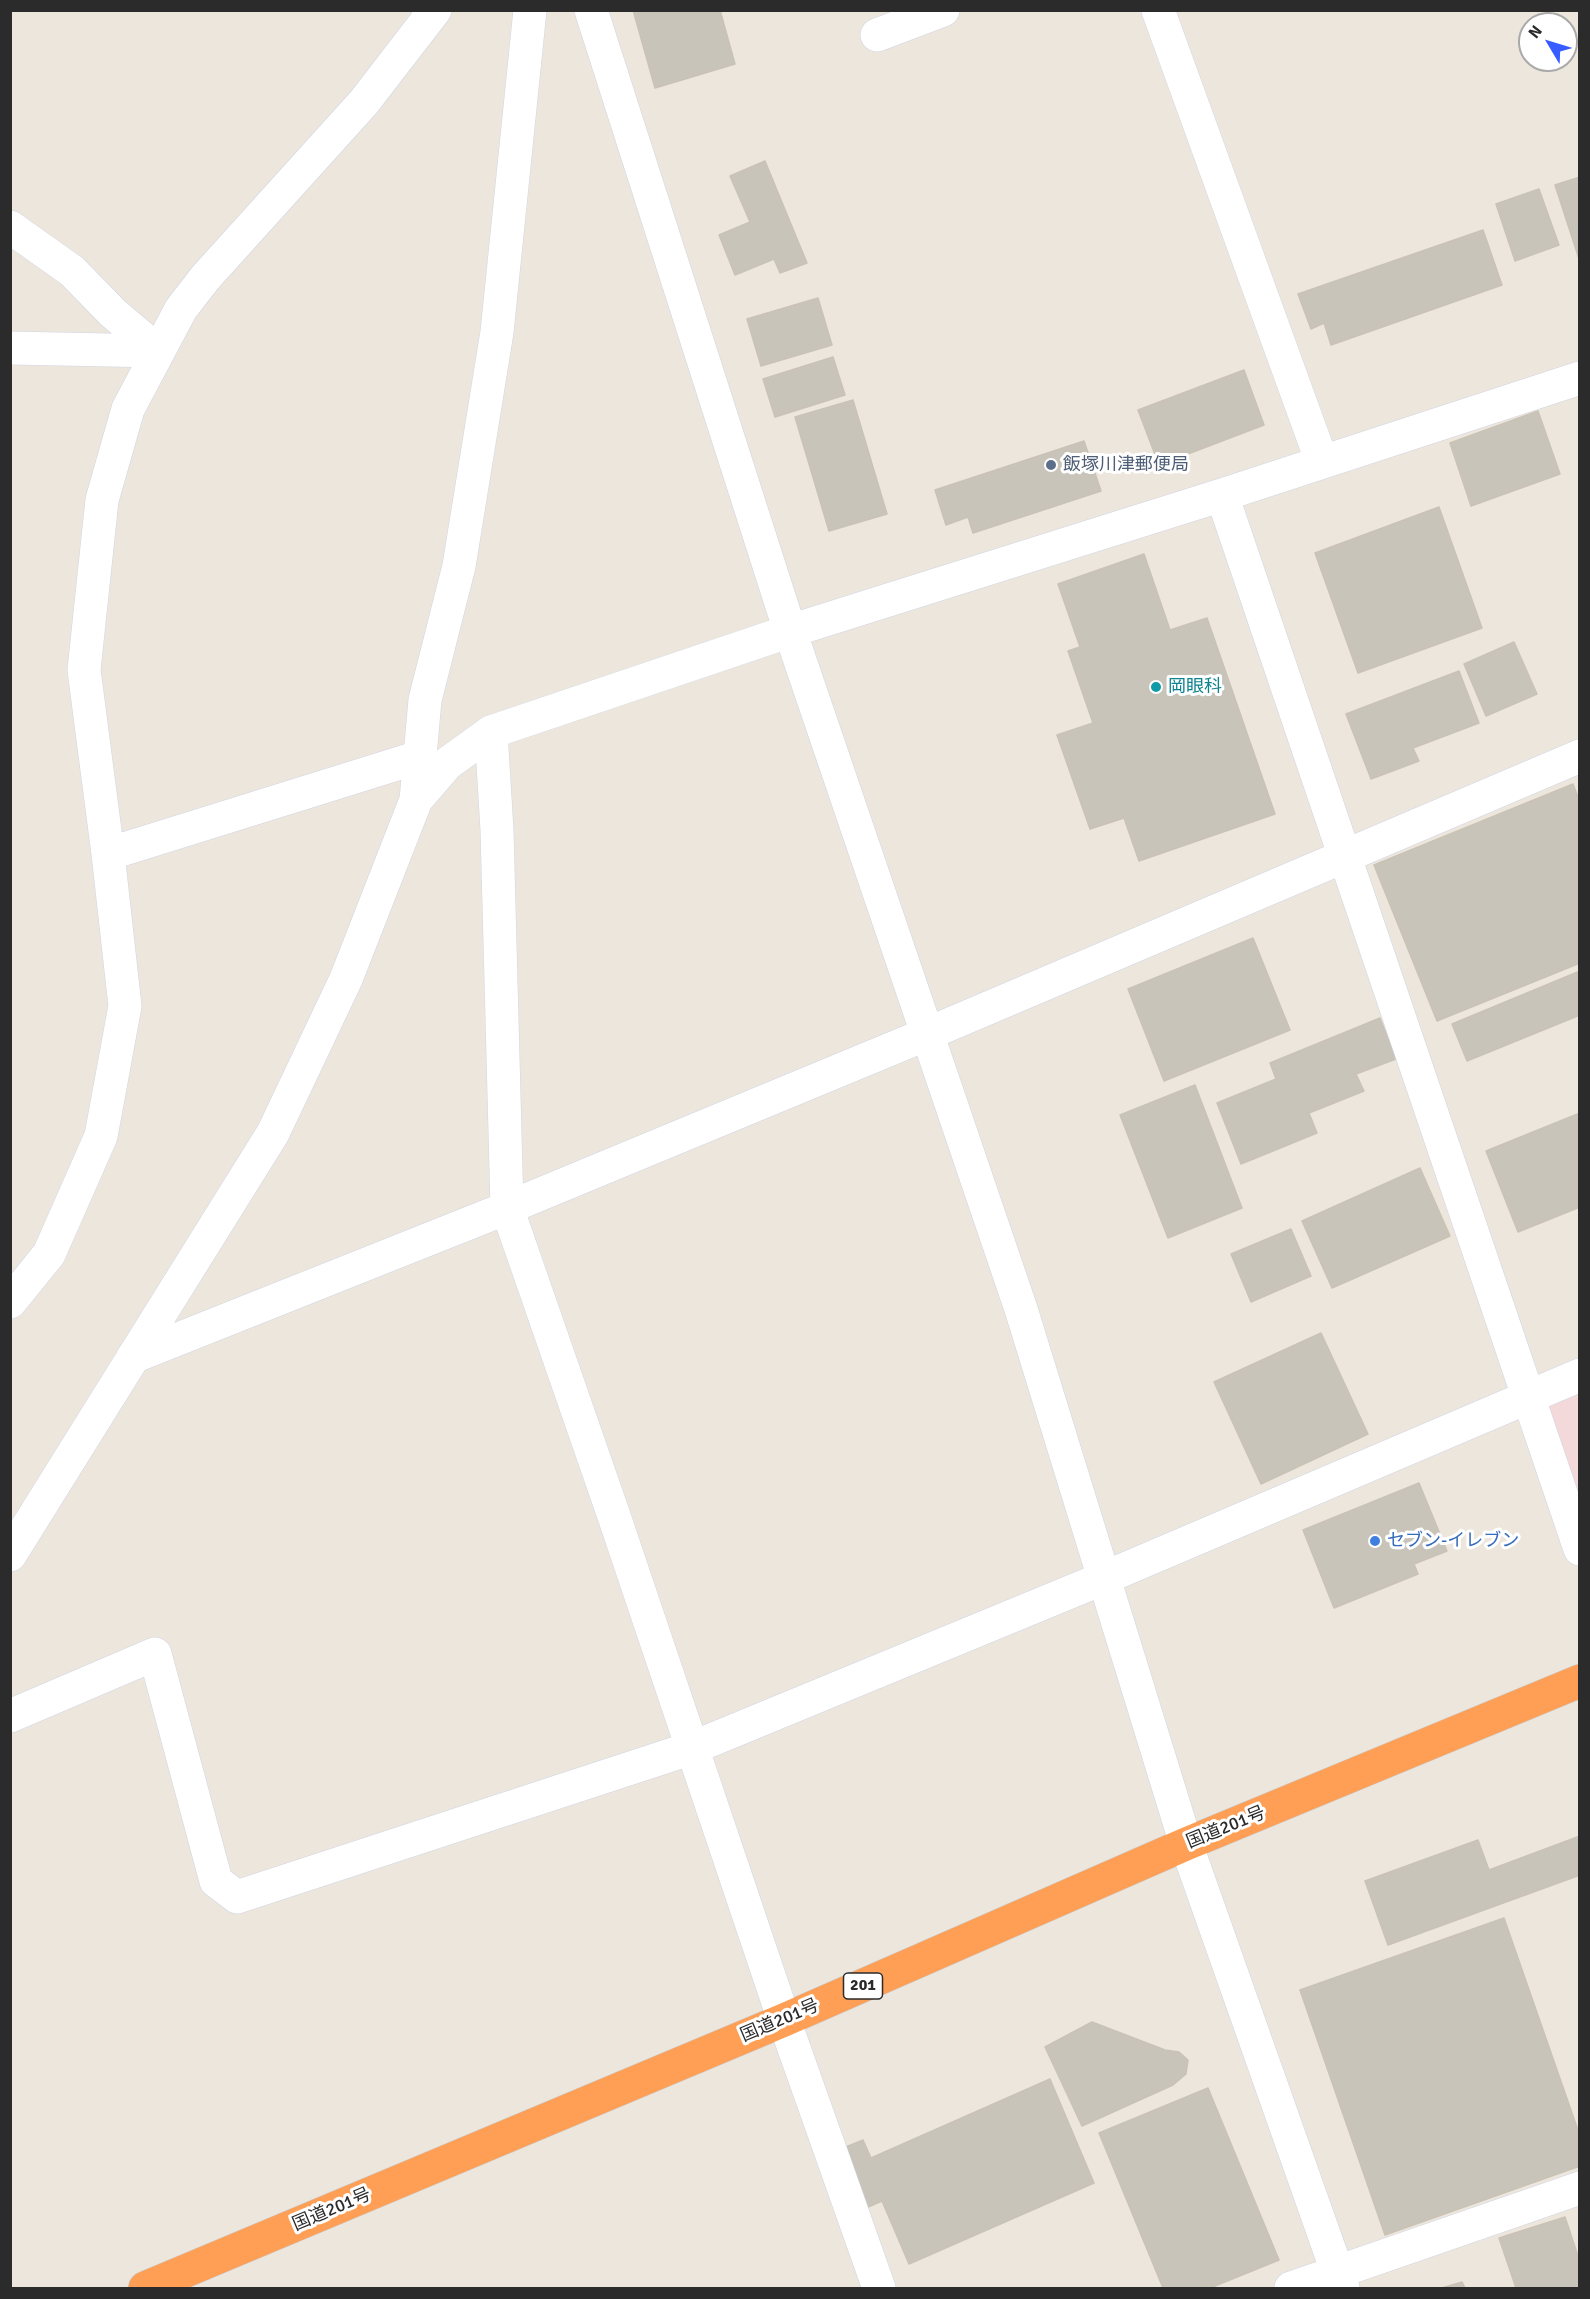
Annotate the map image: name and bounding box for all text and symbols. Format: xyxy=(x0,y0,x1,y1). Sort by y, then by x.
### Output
north arrow xyxy=(1518,12,1578,72)
text: N xyxy=(1524,22,1547,43)
place label: 飯塚川津郵便局 xyxy=(1063,454,1189,476)
marker: 飯塚川津郵便局 xyxy=(1044,458,1058,472)
place label: 岡眼科 xyxy=(1168,676,1222,698)
marker: 岡眼科 xyxy=(1149,680,1163,694)
place label: セブン-イレブン xyxy=(1387,1530,1519,1552)
marker: セブン-イレブン xyxy=(1368,1534,1382,1548)
street label: 国道201号 xyxy=(1183,1802,1269,1854)
road number: 201 xyxy=(844,1973,882,1999)
street label: 国道201号 xyxy=(738,1995,822,2047)
street label: 国道201号 xyxy=(290,2184,374,2236)

